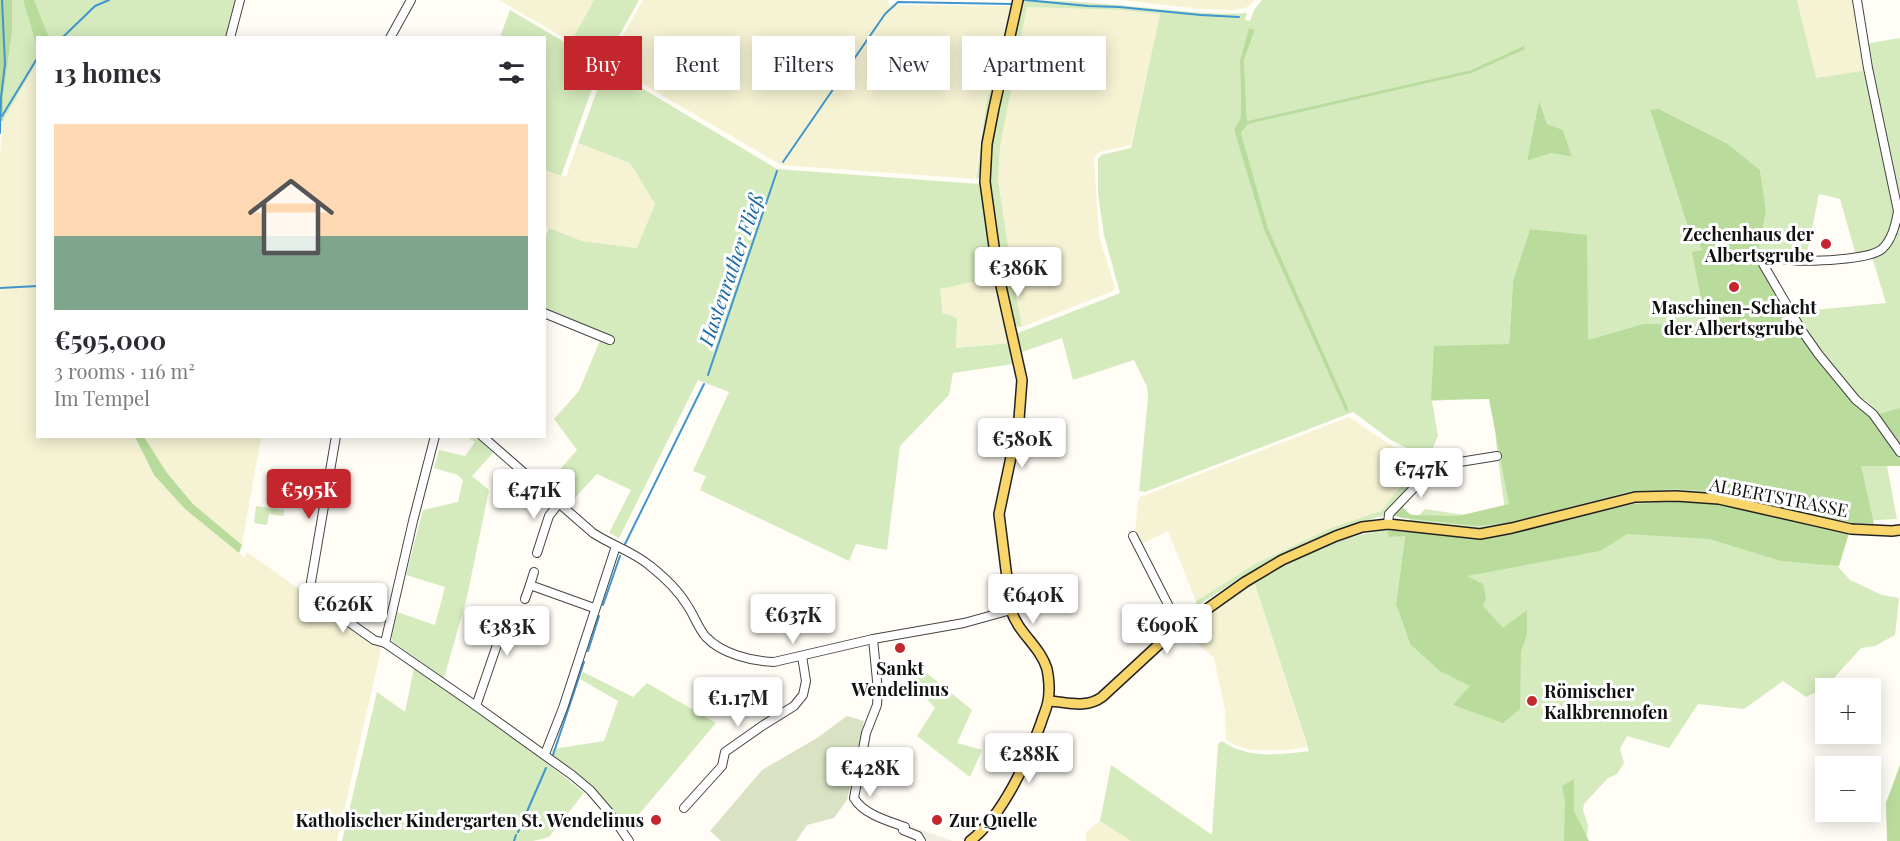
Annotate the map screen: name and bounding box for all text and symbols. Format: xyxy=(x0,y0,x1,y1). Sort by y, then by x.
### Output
chip: Buy xyxy=(564,36,642,90)
chip: Rent xyxy=(654,36,740,90)
chip: Filters xyxy=(752,36,855,90)
chip: New xyxy=(867,36,950,90)
chip: Apartment xyxy=(962,36,1106,90)
text: 13 homes xyxy=(54,55,161,90)
icon: filters xyxy=(495,56,528,89)
icon: home xyxy=(237,163,345,271)
water label: Hastenrather Fließ xyxy=(691,189,769,350)
place label: Zechenhaus der Albertsgrube xyxy=(1682,222,1815,267)
marker: Zechenhaus der Albertsgrube xyxy=(1819,237,1833,251)
pin: €386K xyxy=(976,247,1060,298)
text: €386K xyxy=(989,253,1047,280)
marker: Maschinen-Schacht der Albertsgrube xyxy=(1727,280,1741,294)
place label: Maschinen-Schacht der Albertsgrube xyxy=(1651,295,1817,340)
text: €595,000 xyxy=(54,322,166,357)
text: 3 rooms · 116 m² xyxy=(54,357,195,384)
text: Im Tempel xyxy=(54,384,150,411)
pin: €580K xyxy=(980,418,1064,469)
text: €580K xyxy=(992,424,1052,451)
pin: €747K xyxy=(1379,448,1463,499)
text: €747K xyxy=(1394,454,1448,481)
pin: €595K xyxy=(267,469,351,520)
pin: €471K xyxy=(492,469,576,520)
street label: ALBERTSTRASSE xyxy=(1707,472,1850,522)
text: €595K xyxy=(281,475,337,502)
text: €471K xyxy=(507,475,561,502)
pin: €640K xyxy=(991,574,1075,625)
text: €640K xyxy=(1002,580,1064,607)
pin: €626K xyxy=(301,583,385,634)
text: €626K xyxy=(313,589,373,616)
pin: €637K xyxy=(751,594,835,645)
text: €637K xyxy=(764,600,822,627)
pin: €690K xyxy=(1125,604,1209,655)
pin: €383K xyxy=(465,606,549,657)
text: €690K xyxy=(1136,610,1198,637)
text: €383K xyxy=(478,612,536,639)
marker: Sankt Wendelinus xyxy=(893,641,907,655)
place label: Sankt Wendelinus xyxy=(850,656,949,701)
pin: €1.17M xyxy=(689,677,787,728)
map controls xyxy=(1815,678,1881,822)
button: + xyxy=(1815,678,1881,744)
place label: Römischer Kalkbrennofen xyxy=(1544,679,1668,724)
text: €1.17M xyxy=(707,683,769,710)
marker: Römischer Kalkbrennofen xyxy=(1525,694,1539,708)
pin: €288K xyxy=(987,733,1071,784)
text: €288K xyxy=(999,739,1059,766)
pin: €428K xyxy=(828,747,912,798)
text: €428K xyxy=(840,753,900,780)
button: − xyxy=(1815,756,1881,822)
place label: Katholischer Kindergarten St. Wendelinus xyxy=(295,808,644,832)
place label: Zur Quelle xyxy=(949,808,1037,832)
marker: Katholischer Kindergarten St. Wendelinus xyxy=(649,813,663,827)
marker: Zur Quelle xyxy=(930,813,944,827)

